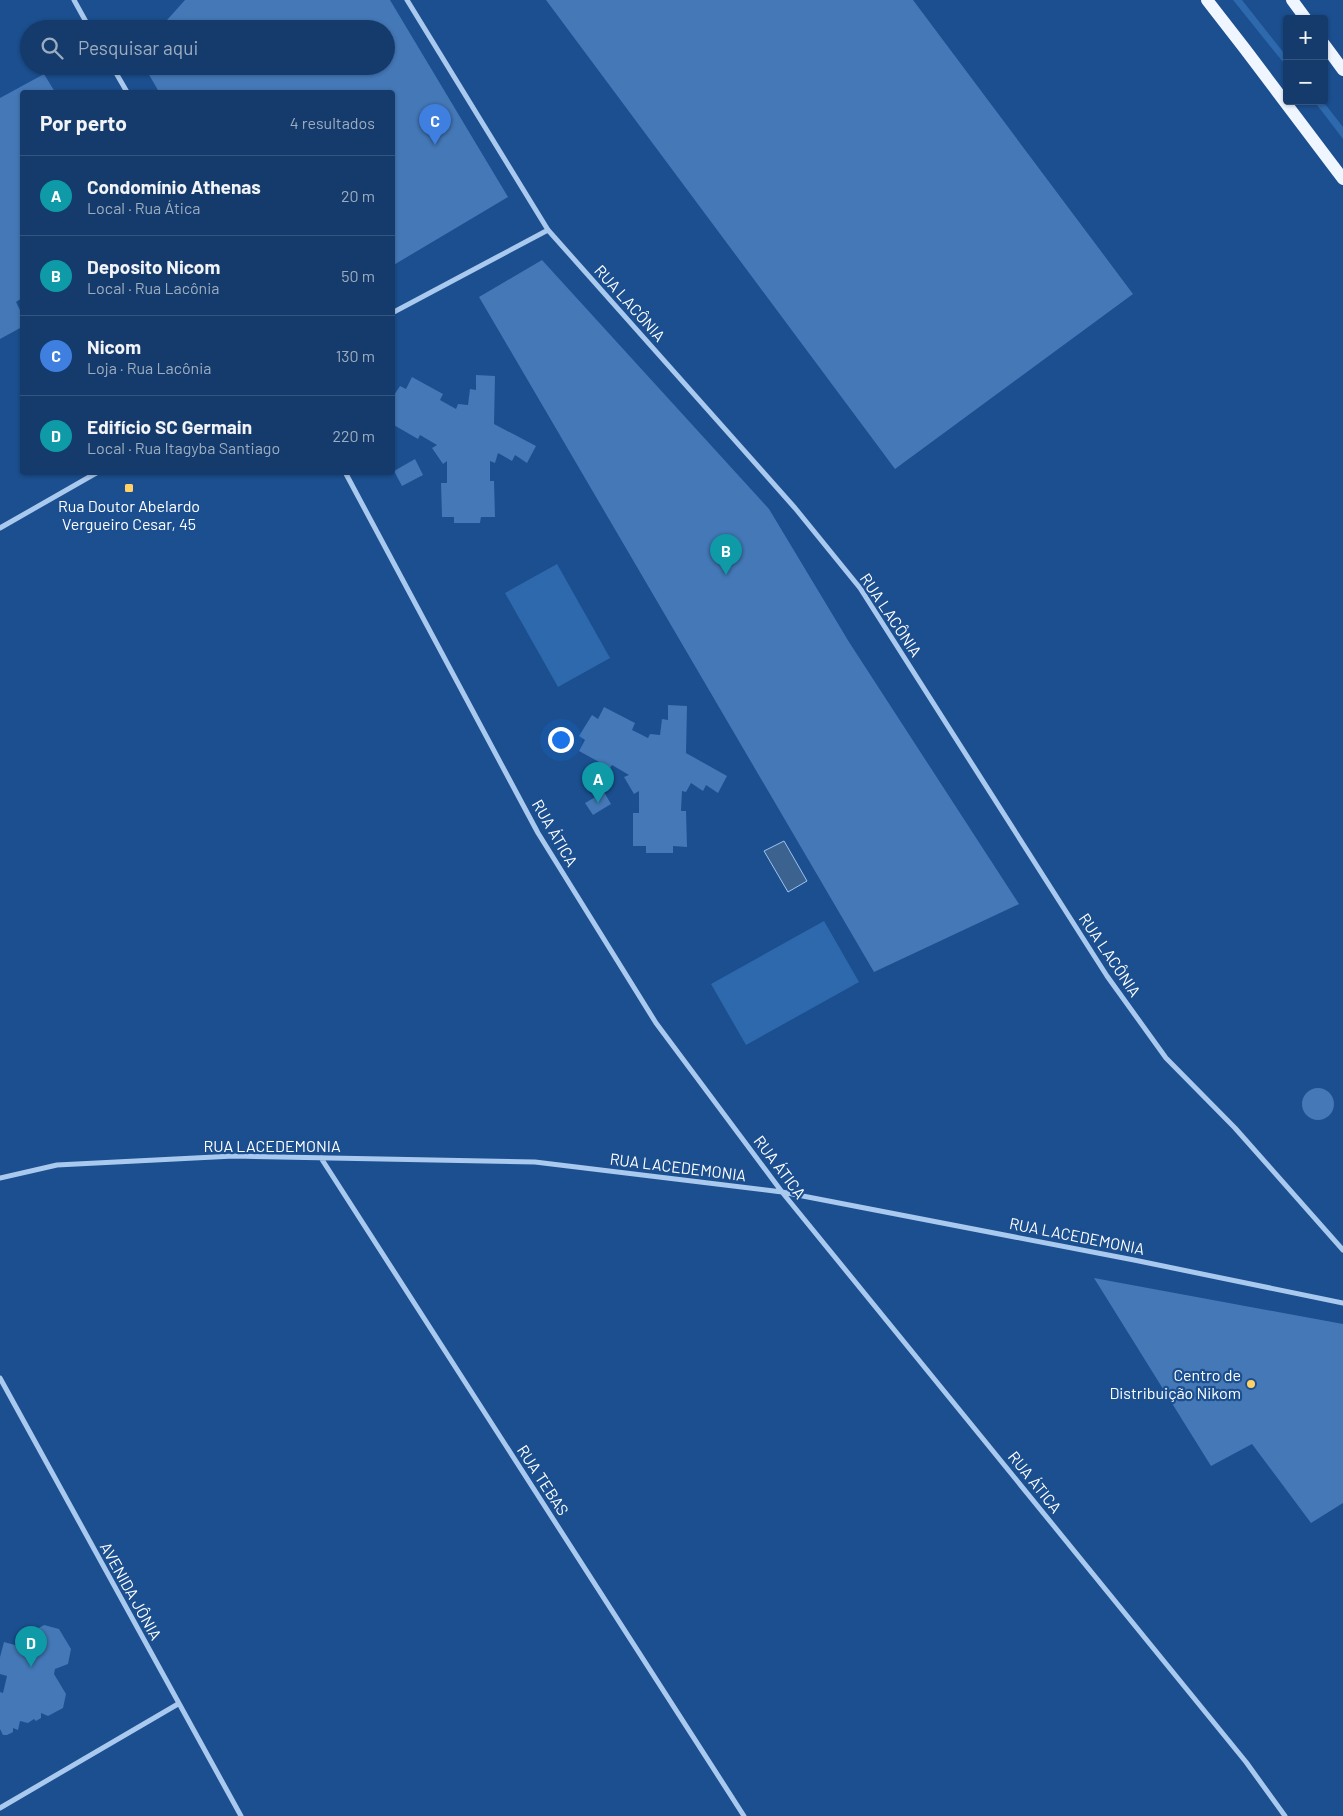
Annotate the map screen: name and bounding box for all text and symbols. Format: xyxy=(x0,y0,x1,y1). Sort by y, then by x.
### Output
map controls xyxy=(1283,15,1328,105)
button: + xyxy=(1283,15,1328,60)
search box xyxy=(20,20,395,75)
icon: search xyxy=(38,34,66,62)
text: Pesquisar aqui xyxy=(78,36,198,59)
button: − xyxy=(1283,60,1328,105)
pin: C xyxy=(419,104,451,145)
text: Por perto xyxy=(40,110,127,135)
text: 4 resultados xyxy=(290,113,375,132)
text: Condomínio Athenas xyxy=(87,175,261,198)
text: A xyxy=(51,186,61,205)
text: 20 m xyxy=(341,186,375,205)
text: Local · Rua Ática xyxy=(87,198,200,217)
text: Deposito Nicom xyxy=(87,255,220,278)
street label: RUA LACÔNIA xyxy=(591,260,670,345)
text: B xyxy=(51,266,61,285)
text: 50 m xyxy=(341,266,375,285)
text: Local · Rua Lacônia xyxy=(87,278,219,297)
text: Nicom xyxy=(87,335,141,358)
text: C xyxy=(51,346,61,365)
text: 130 m xyxy=(336,346,375,365)
text: Loja · Rua Lacônia xyxy=(87,358,211,377)
text: Edifício SC Germain xyxy=(87,415,252,438)
text: D xyxy=(51,426,61,445)
text: 220 m xyxy=(332,426,375,445)
text: Local · Rua Itagyba Santiago xyxy=(87,438,280,457)
marker: Rua Doutor Abelardo Vergueiro Cesar, 45 xyxy=(123,482,135,494)
place label: Rua Doutor Abelardo Vergueiro Cesar, 45 xyxy=(58,496,200,533)
pin: B xyxy=(710,534,742,575)
street label: RUA LACÔNIA xyxy=(857,569,926,660)
your location xyxy=(548,727,574,753)
pin: A xyxy=(582,762,614,803)
street label: RUA ÁTICA xyxy=(529,796,582,870)
street label: RUA LACÔNIA xyxy=(1076,909,1145,1000)
street label: RUA ÁTICA xyxy=(750,1131,811,1202)
street label: RUA LACEDEMONIA xyxy=(203,1136,341,1155)
street label: RUA LACEDEMONIA xyxy=(609,1149,748,1184)
street label: RUA LACEDEMONIA xyxy=(1008,1213,1147,1258)
place label: Centro de Distribuição Nikom xyxy=(1109,1365,1241,1402)
marker: Centro de Distribuição Nikom xyxy=(1245,1378,1257,1390)
street label: RUA TEBAS xyxy=(514,1441,573,1518)
street label: RUA ÁTICA xyxy=(1005,1447,1066,1517)
street label: AVENIDA JÔNIA xyxy=(97,1539,166,1643)
pin: D xyxy=(15,1626,47,1667)

